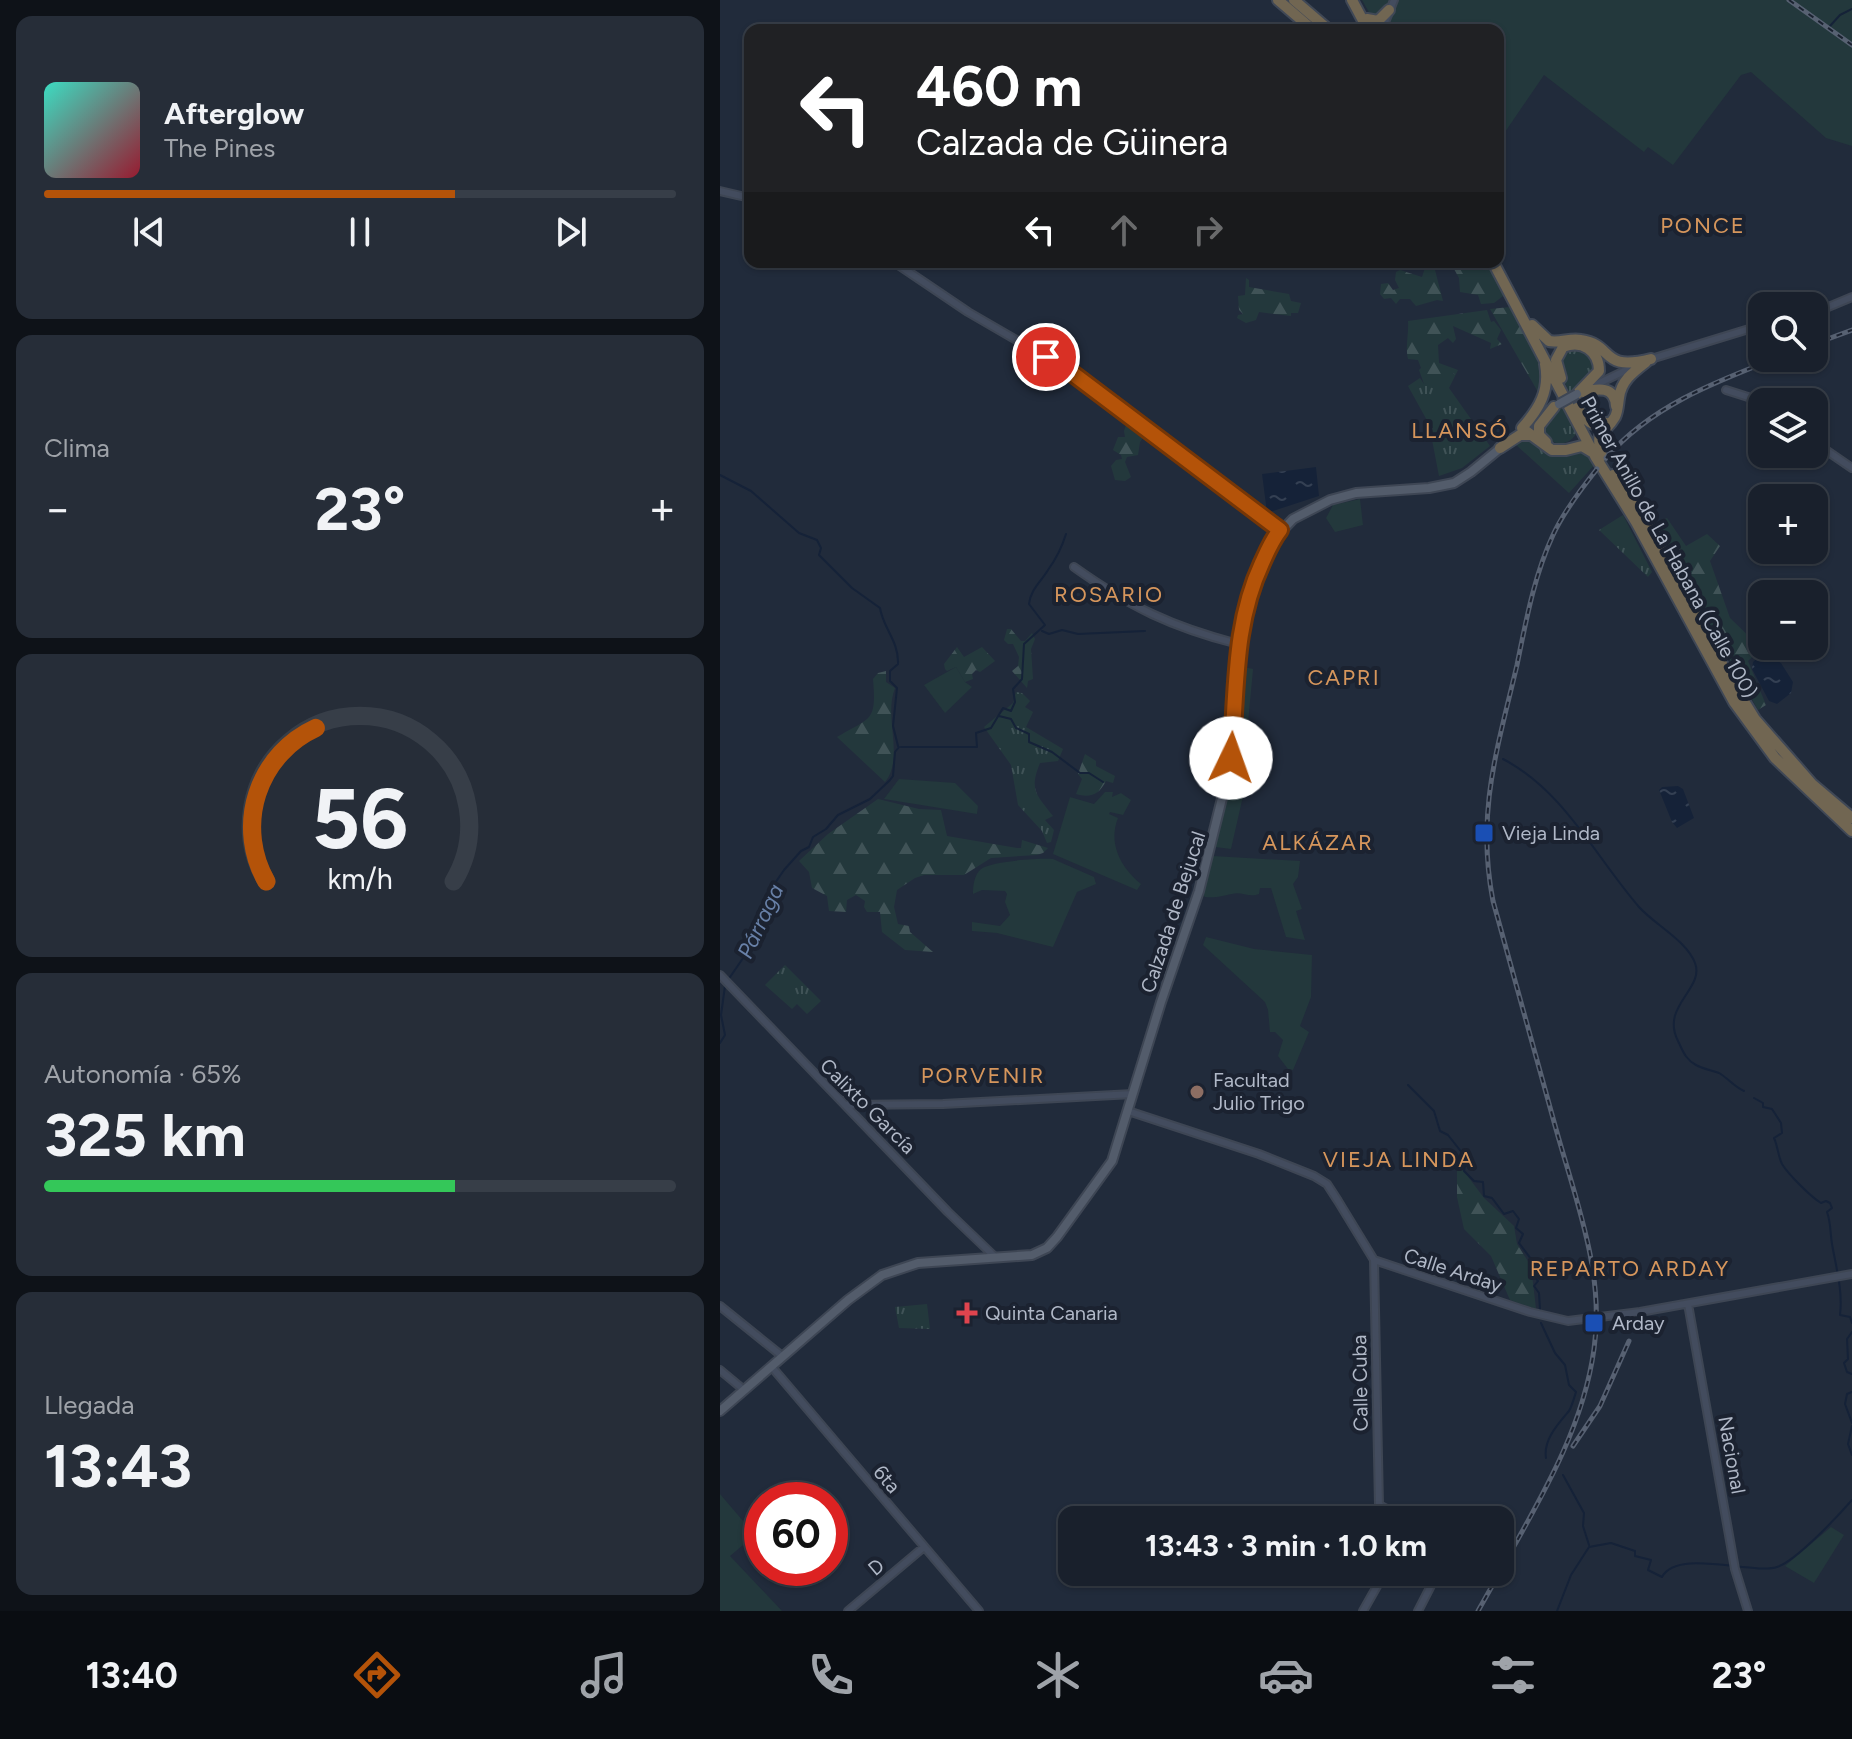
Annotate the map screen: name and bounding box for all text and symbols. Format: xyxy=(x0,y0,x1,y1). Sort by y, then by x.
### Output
text: 460 m xyxy=(916,53,1082,120)
icon: left xyxy=(784,56,888,160)
text: Afterglow xyxy=(164,95,304,132)
text: Calzada de Güinera xyxy=(916,121,1228,164)
text: The Pines xyxy=(164,132,275,164)
icon: left xyxy=(1018,208,1062,252)
icon: ahead xyxy=(1102,208,1146,252)
icon: right xyxy=(1186,208,1230,252)
icon: previous xyxy=(127,210,171,254)
icon: pause xyxy=(338,210,382,254)
icon: next xyxy=(549,210,593,254)
district label: PONCE xyxy=(1660,212,1746,239)
map controls xyxy=(1748,292,1828,660)
button: search xyxy=(1748,292,1828,372)
pin xyxy=(1012,323,1080,391)
icon: arrive xyxy=(1024,335,1068,379)
button: layers xyxy=(1748,388,1828,468)
street label: Primer Anillo de La Habana (Calle 100) xyxy=(1576,392,1762,702)
district label: LLANSÓ xyxy=(1411,417,1509,444)
text: Clima xyxy=(44,432,110,464)
text: 23° xyxy=(315,473,405,545)
text: − xyxy=(44,482,71,535)
text: + xyxy=(649,482,676,535)
button: + xyxy=(1748,484,1828,564)
button: − xyxy=(1748,580,1828,660)
district label: ROSARIO xyxy=(1054,581,1164,608)
district label: CAPRI xyxy=(1307,664,1381,691)
position arrow xyxy=(1189,716,1273,800)
text: 56 xyxy=(312,768,408,868)
place label: Vieja Linda xyxy=(1502,821,1600,845)
marker: Vieja Linda xyxy=(1473,822,1495,844)
street label: Calzada de Bejucal xyxy=(1136,828,1210,996)
district label: ALKÁZAR xyxy=(1262,829,1374,856)
text: km/h xyxy=(327,862,393,896)
water label: Párraga xyxy=(731,880,789,963)
street label: Calixto García xyxy=(815,1053,921,1159)
text: Autonomía · 65% xyxy=(44,1058,242,1090)
district label: PORVENIR xyxy=(921,1062,1045,1089)
place label: Facultad Julio Trigo xyxy=(1213,1068,1305,1115)
marker: Facultad Julio Trigo xyxy=(1188,1083,1206,1101)
text: 325 km xyxy=(44,1099,246,1171)
district label: VIEJA LINDA xyxy=(1323,1146,1475,1173)
street label: Calle Arday xyxy=(1401,1243,1506,1297)
district label: REPARTO ARDAY xyxy=(1530,1255,1730,1282)
place label: Quinta Canaria xyxy=(985,1301,1118,1325)
marker: Quinta Canaria xyxy=(956,1302,978,1324)
place label: Arday xyxy=(1612,1311,1665,1335)
marker: Arday xyxy=(1583,1312,1605,1334)
street label: Calle Cuba xyxy=(1347,1334,1373,1432)
text: Llegada xyxy=(44,1389,134,1421)
street label: Nacional xyxy=(1713,1414,1751,1496)
text: 13:43 xyxy=(44,1430,192,1502)
street label: 6ta xyxy=(868,1460,906,1498)
speed limit sign: 60 xyxy=(744,1482,848,1586)
text: 13:43 · 3 min · 1.0 km xyxy=(1145,1527,1427,1564)
street label: D xyxy=(863,1553,889,1581)
icon: directions xyxy=(349,1647,405,1703)
icon: music xyxy=(576,1647,632,1703)
icon: phone xyxy=(803,1647,859,1703)
icon: climate xyxy=(1030,1647,1086,1703)
icon: car xyxy=(1258,1647,1314,1703)
icon: filters xyxy=(1485,1647,1541,1703)
text: 13:40 xyxy=(86,1654,178,1697)
text: 23° xyxy=(1712,1654,1766,1697)

